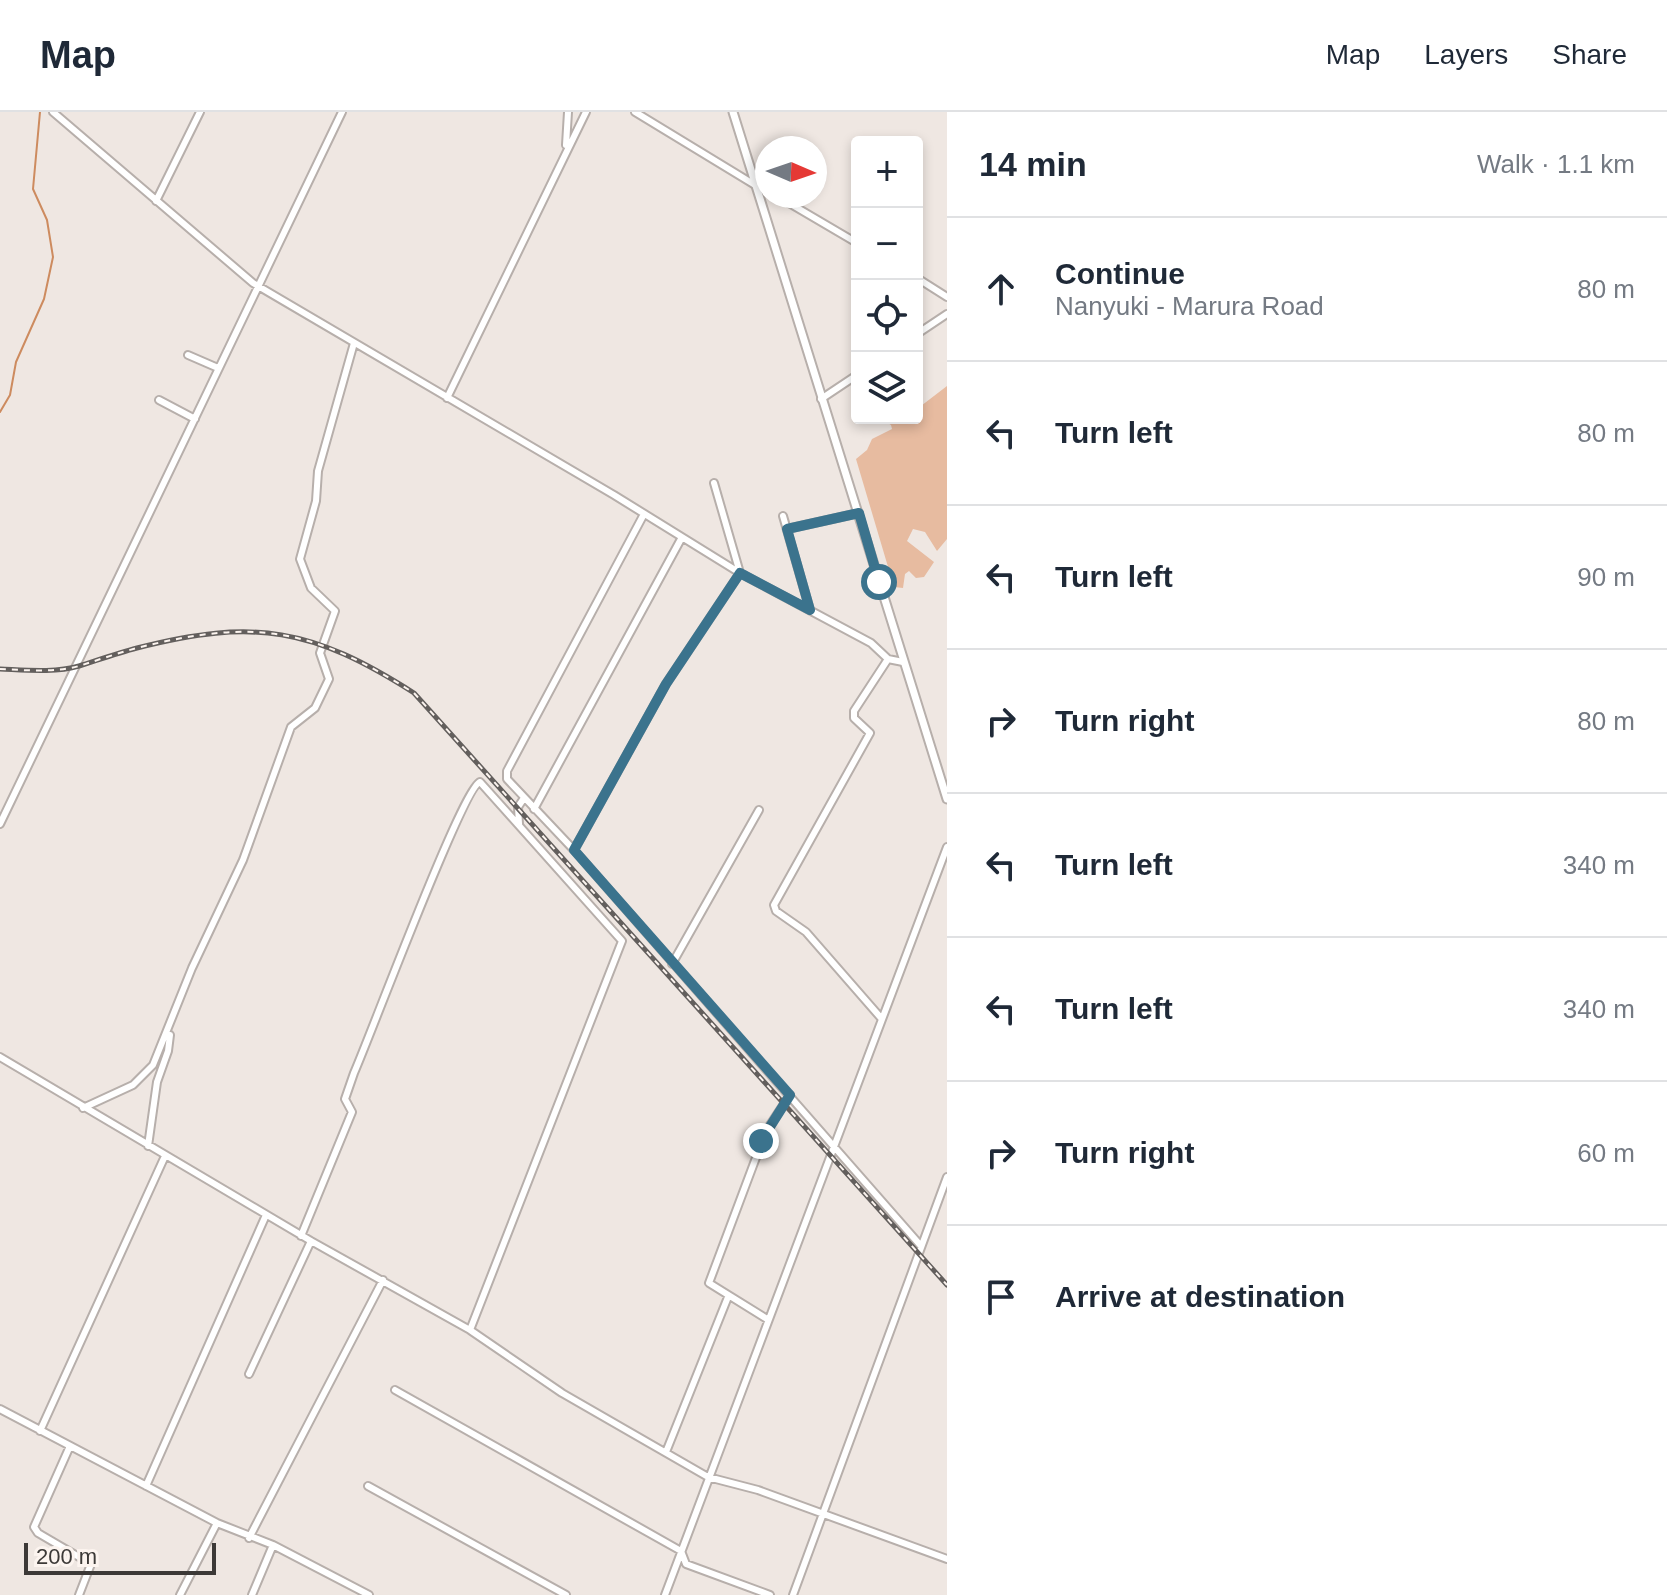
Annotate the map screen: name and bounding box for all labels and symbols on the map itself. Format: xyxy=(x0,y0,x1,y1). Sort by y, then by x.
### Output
north arrow xyxy=(755,136,827,208)
route start xyxy=(861,564,897,600)
route end xyxy=(743,1123,779,1159)
scale bar xyxy=(24,1539,216,1575)

